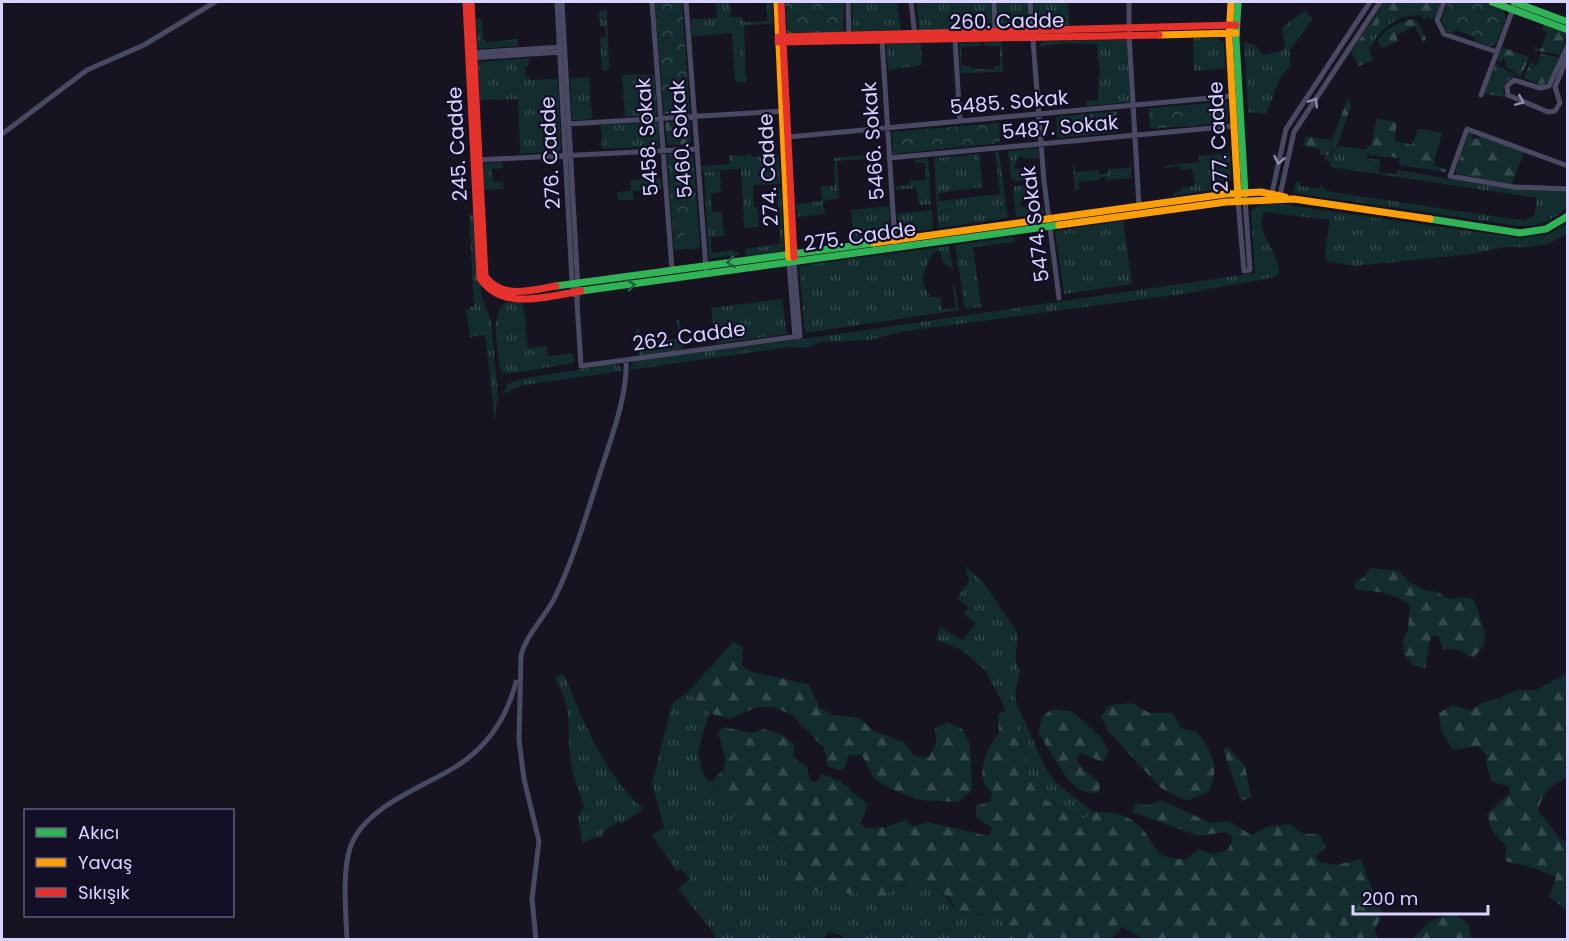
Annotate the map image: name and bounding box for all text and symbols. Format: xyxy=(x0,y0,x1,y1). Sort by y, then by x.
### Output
street label: 260. Cadde xyxy=(949,6,1065,36)
street label: 5458. Sokak xyxy=(629,76,665,197)
street label: 5460. Sokak xyxy=(663,78,699,199)
street label: 5466. Sokak xyxy=(855,80,891,201)
street label: 277. Cadde xyxy=(1201,81,1235,193)
street label: 5485. Sokak xyxy=(949,83,1070,121)
street label: 245. Cadde xyxy=(440,86,474,202)
one-way arrow xyxy=(1514,94,1525,106)
street label: 276. Cadde xyxy=(533,96,567,210)
one-way arrow xyxy=(1306,98,1318,108)
street label: 5487. Sokak xyxy=(1001,108,1120,146)
street label: 274. Cadde xyxy=(751,113,785,227)
one-way arrow xyxy=(1273,155,1286,165)
street label: 5474. Sokak xyxy=(1014,164,1056,284)
street label: 275. Cadde xyxy=(802,214,918,258)
one-way arrow xyxy=(726,256,735,268)
one-way arrow xyxy=(627,279,636,291)
street label: 262. Cadde xyxy=(631,314,747,358)
legend xyxy=(24,809,234,917)
text: Akıcı xyxy=(78,820,119,845)
text: Yavaş xyxy=(78,850,132,875)
scale bar xyxy=(1353,878,1488,916)
text: Sıkışık xyxy=(78,880,131,905)
text: 200 m xyxy=(1362,886,1418,911)

